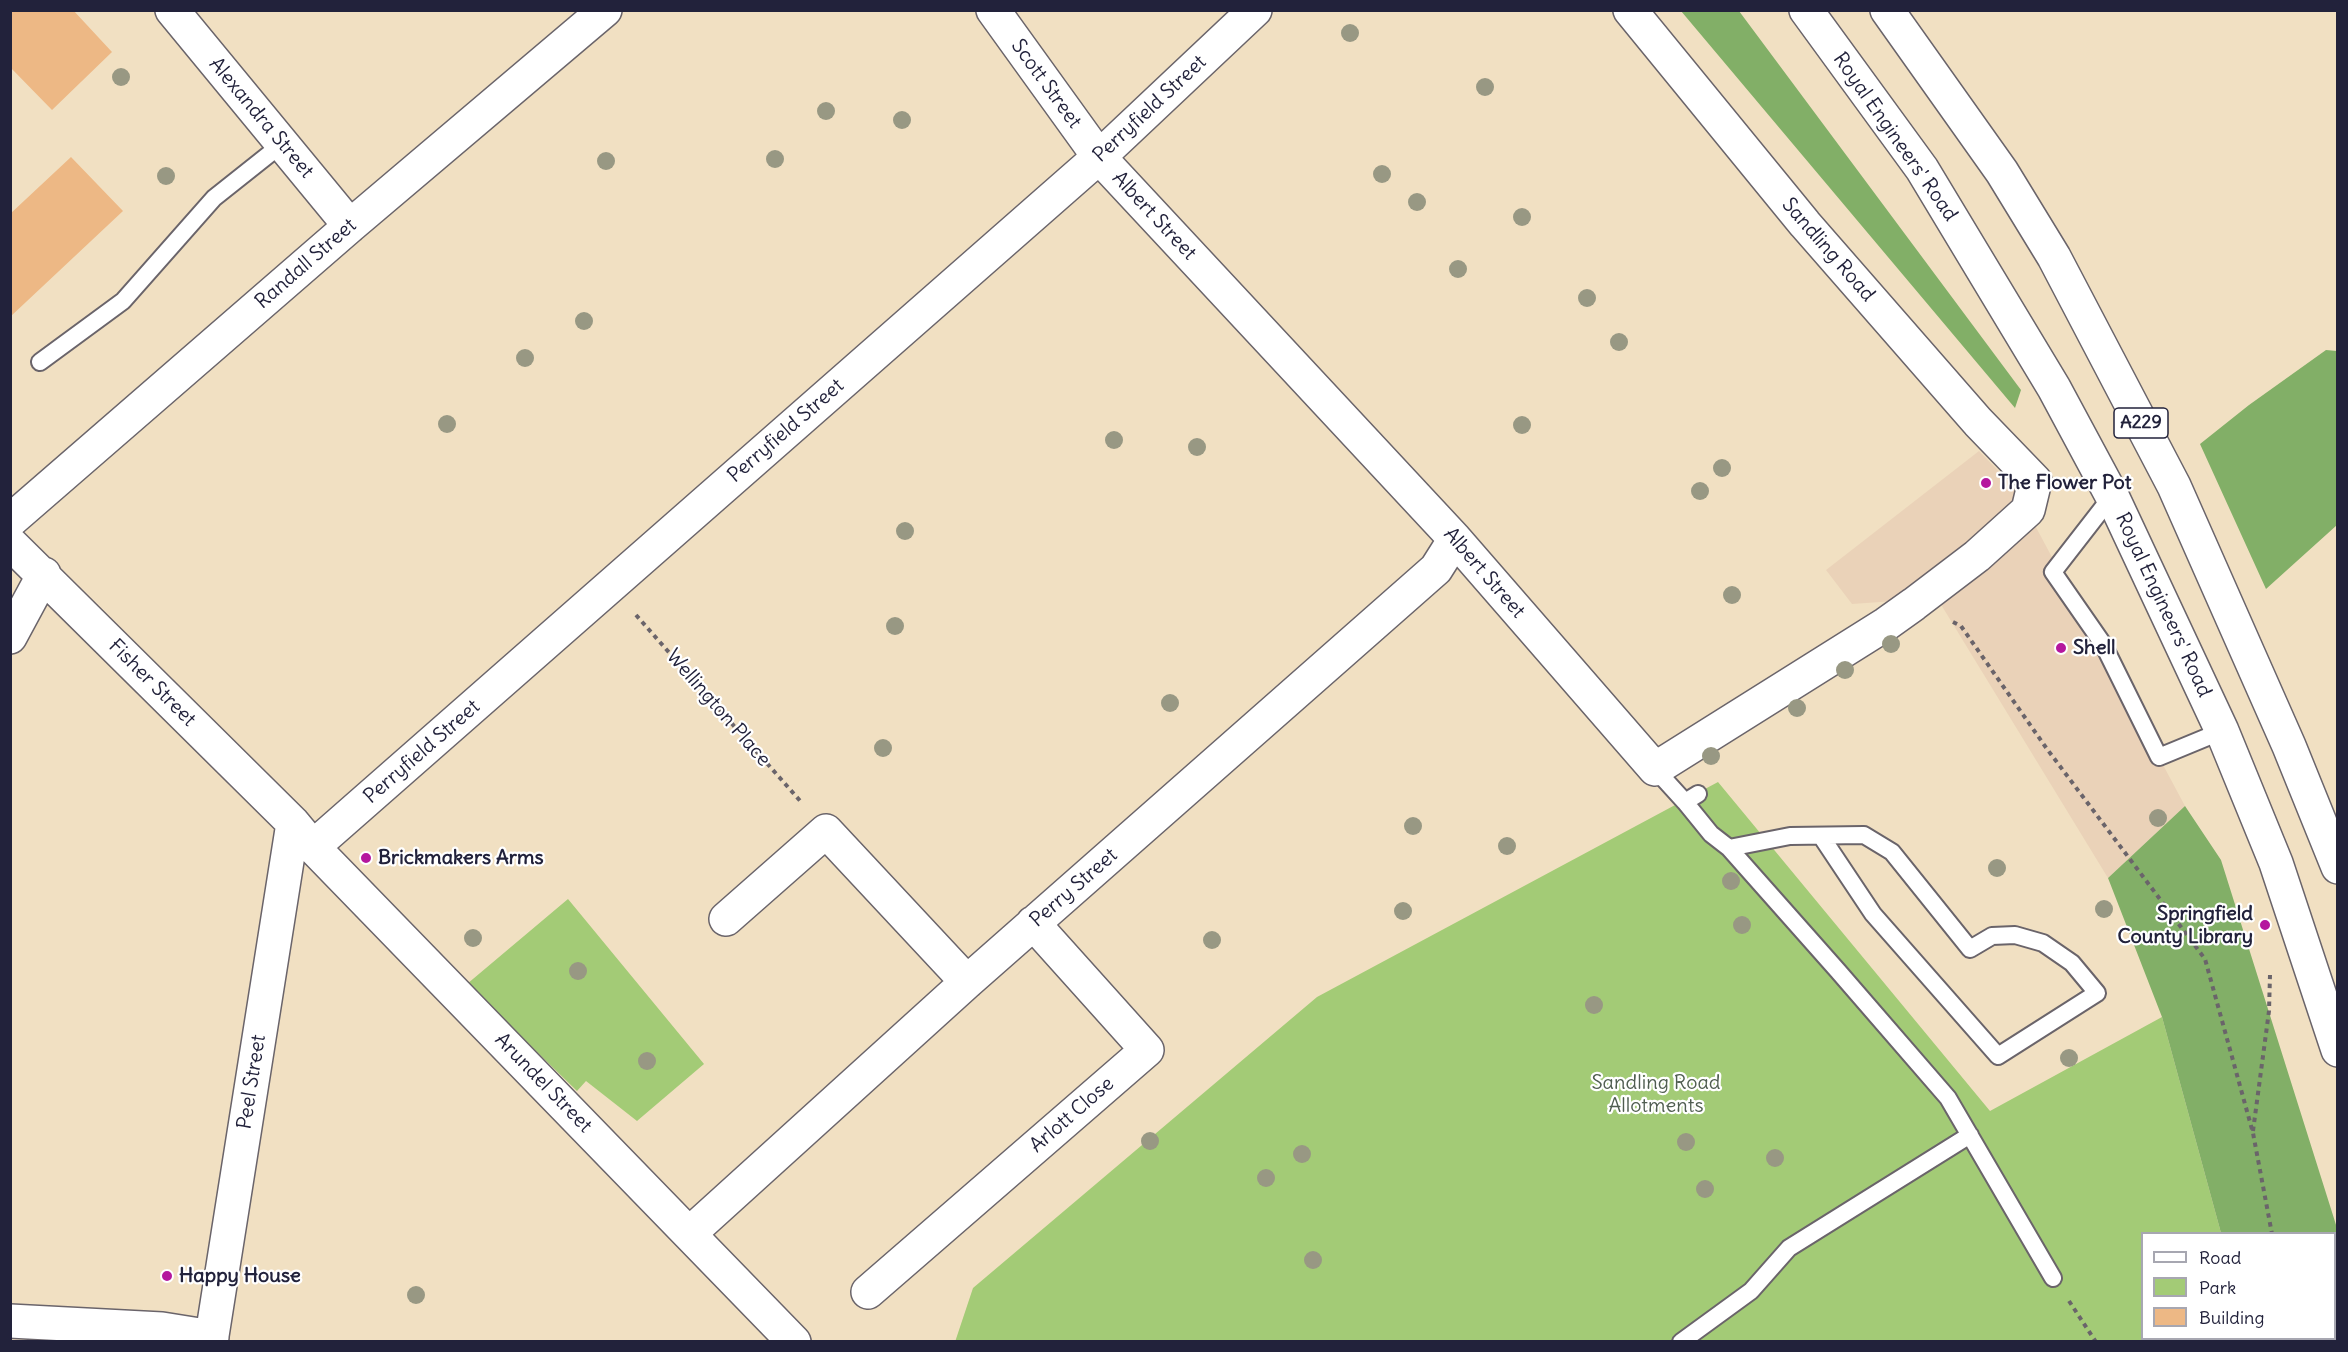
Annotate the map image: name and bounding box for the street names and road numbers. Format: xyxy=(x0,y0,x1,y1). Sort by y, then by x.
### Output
street label: Scott Street xyxy=(1006,35,1086,133)
street label: Royal Engineers' Road xyxy=(1828,48,1962,226)
street label: Perryfield Street xyxy=(1088,50,1212,168)
street label: Alexandra Street xyxy=(204,53,318,183)
street label: Albert Street xyxy=(1107,167,1201,265)
street label: Sandling Road xyxy=(1777,193,1879,307)
street label: Randall Street xyxy=(251,214,361,314)
street label: Perryfield Street xyxy=(723,374,849,488)
road number: A229 xyxy=(2114,408,2168,438)
street label: Royal Engineers' Road xyxy=(2110,509,2216,701)
street label: Albert Street xyxy=(1438,523,1530,623)
street label: Fisher Street xyxy=(103,634,201,732)
street label: Wellington Place xyxy=(661,645,775,771)
street label: Perryfield Street xyxy=(359,695,485,809)
street label: Perry Street xyxy=(1025,844,1123,932)
street label: Arundel Street xyxy=(489,1028,597,1138)
street label: Peel Street xyxy=(233,1033,271,1131)
street label: Arlott Close xyxy=(1025,1072,1119,1158)

